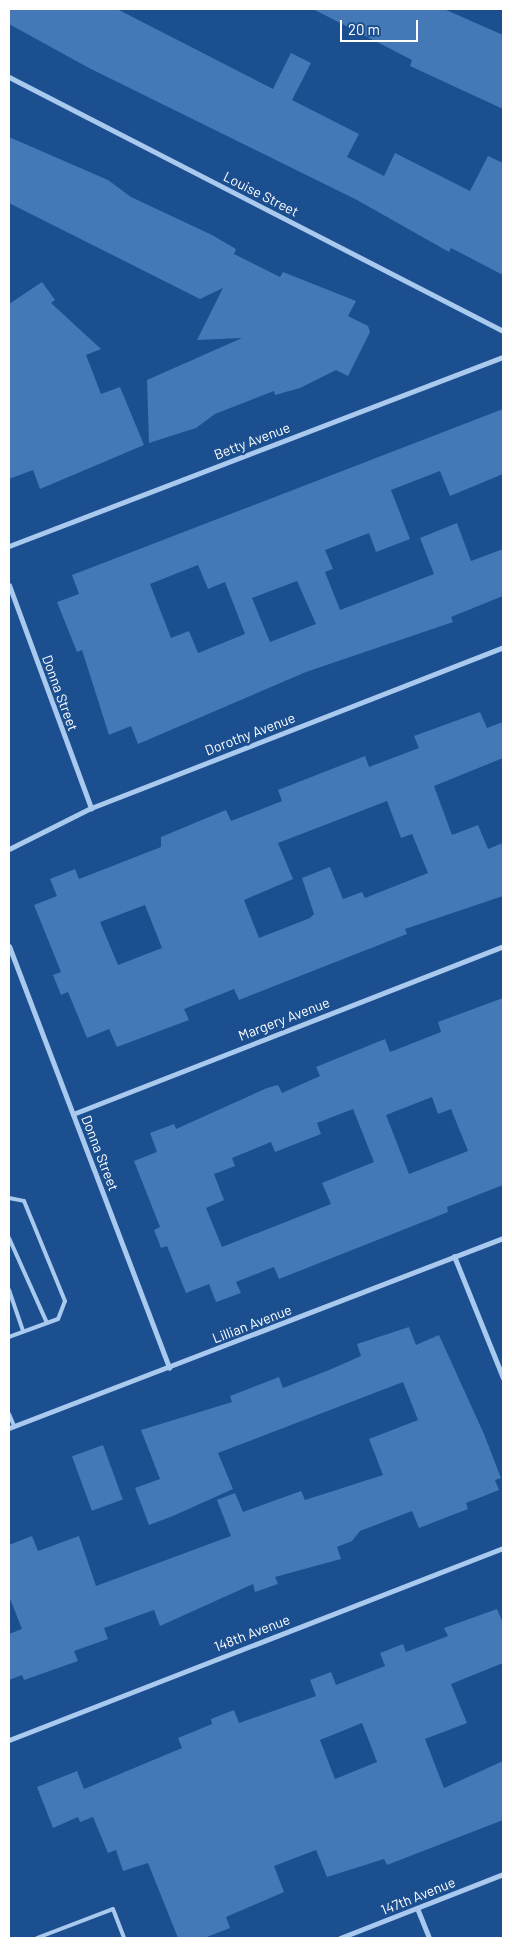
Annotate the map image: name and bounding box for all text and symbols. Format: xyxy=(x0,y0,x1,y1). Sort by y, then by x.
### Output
scale bar xyxy=(342,10,420,42)
text: 20 m xyxy=(348,20,380,38)
street label: Louise Street xyxy=(221,168,301,220)
street label: Betty Avenue xyxy=(212,419,292,463)
street label: Donna Street xyxy=(39,653,81,733)
street label: Dorothy Avenue xyxy=(203,709,297,759)
street label: Margery Avenue xyxy=(236,994,332,1044)
street label: Donna Street xyxy=(78,1113,122,1193)
street label: Lillian Avenue xyxy=(210,1301,294,1347)
street label: 148th Avenue xyxy=(212,1611,292,1655)
street label: 147th Avenue xyxy=(378,1873,458,1919)

